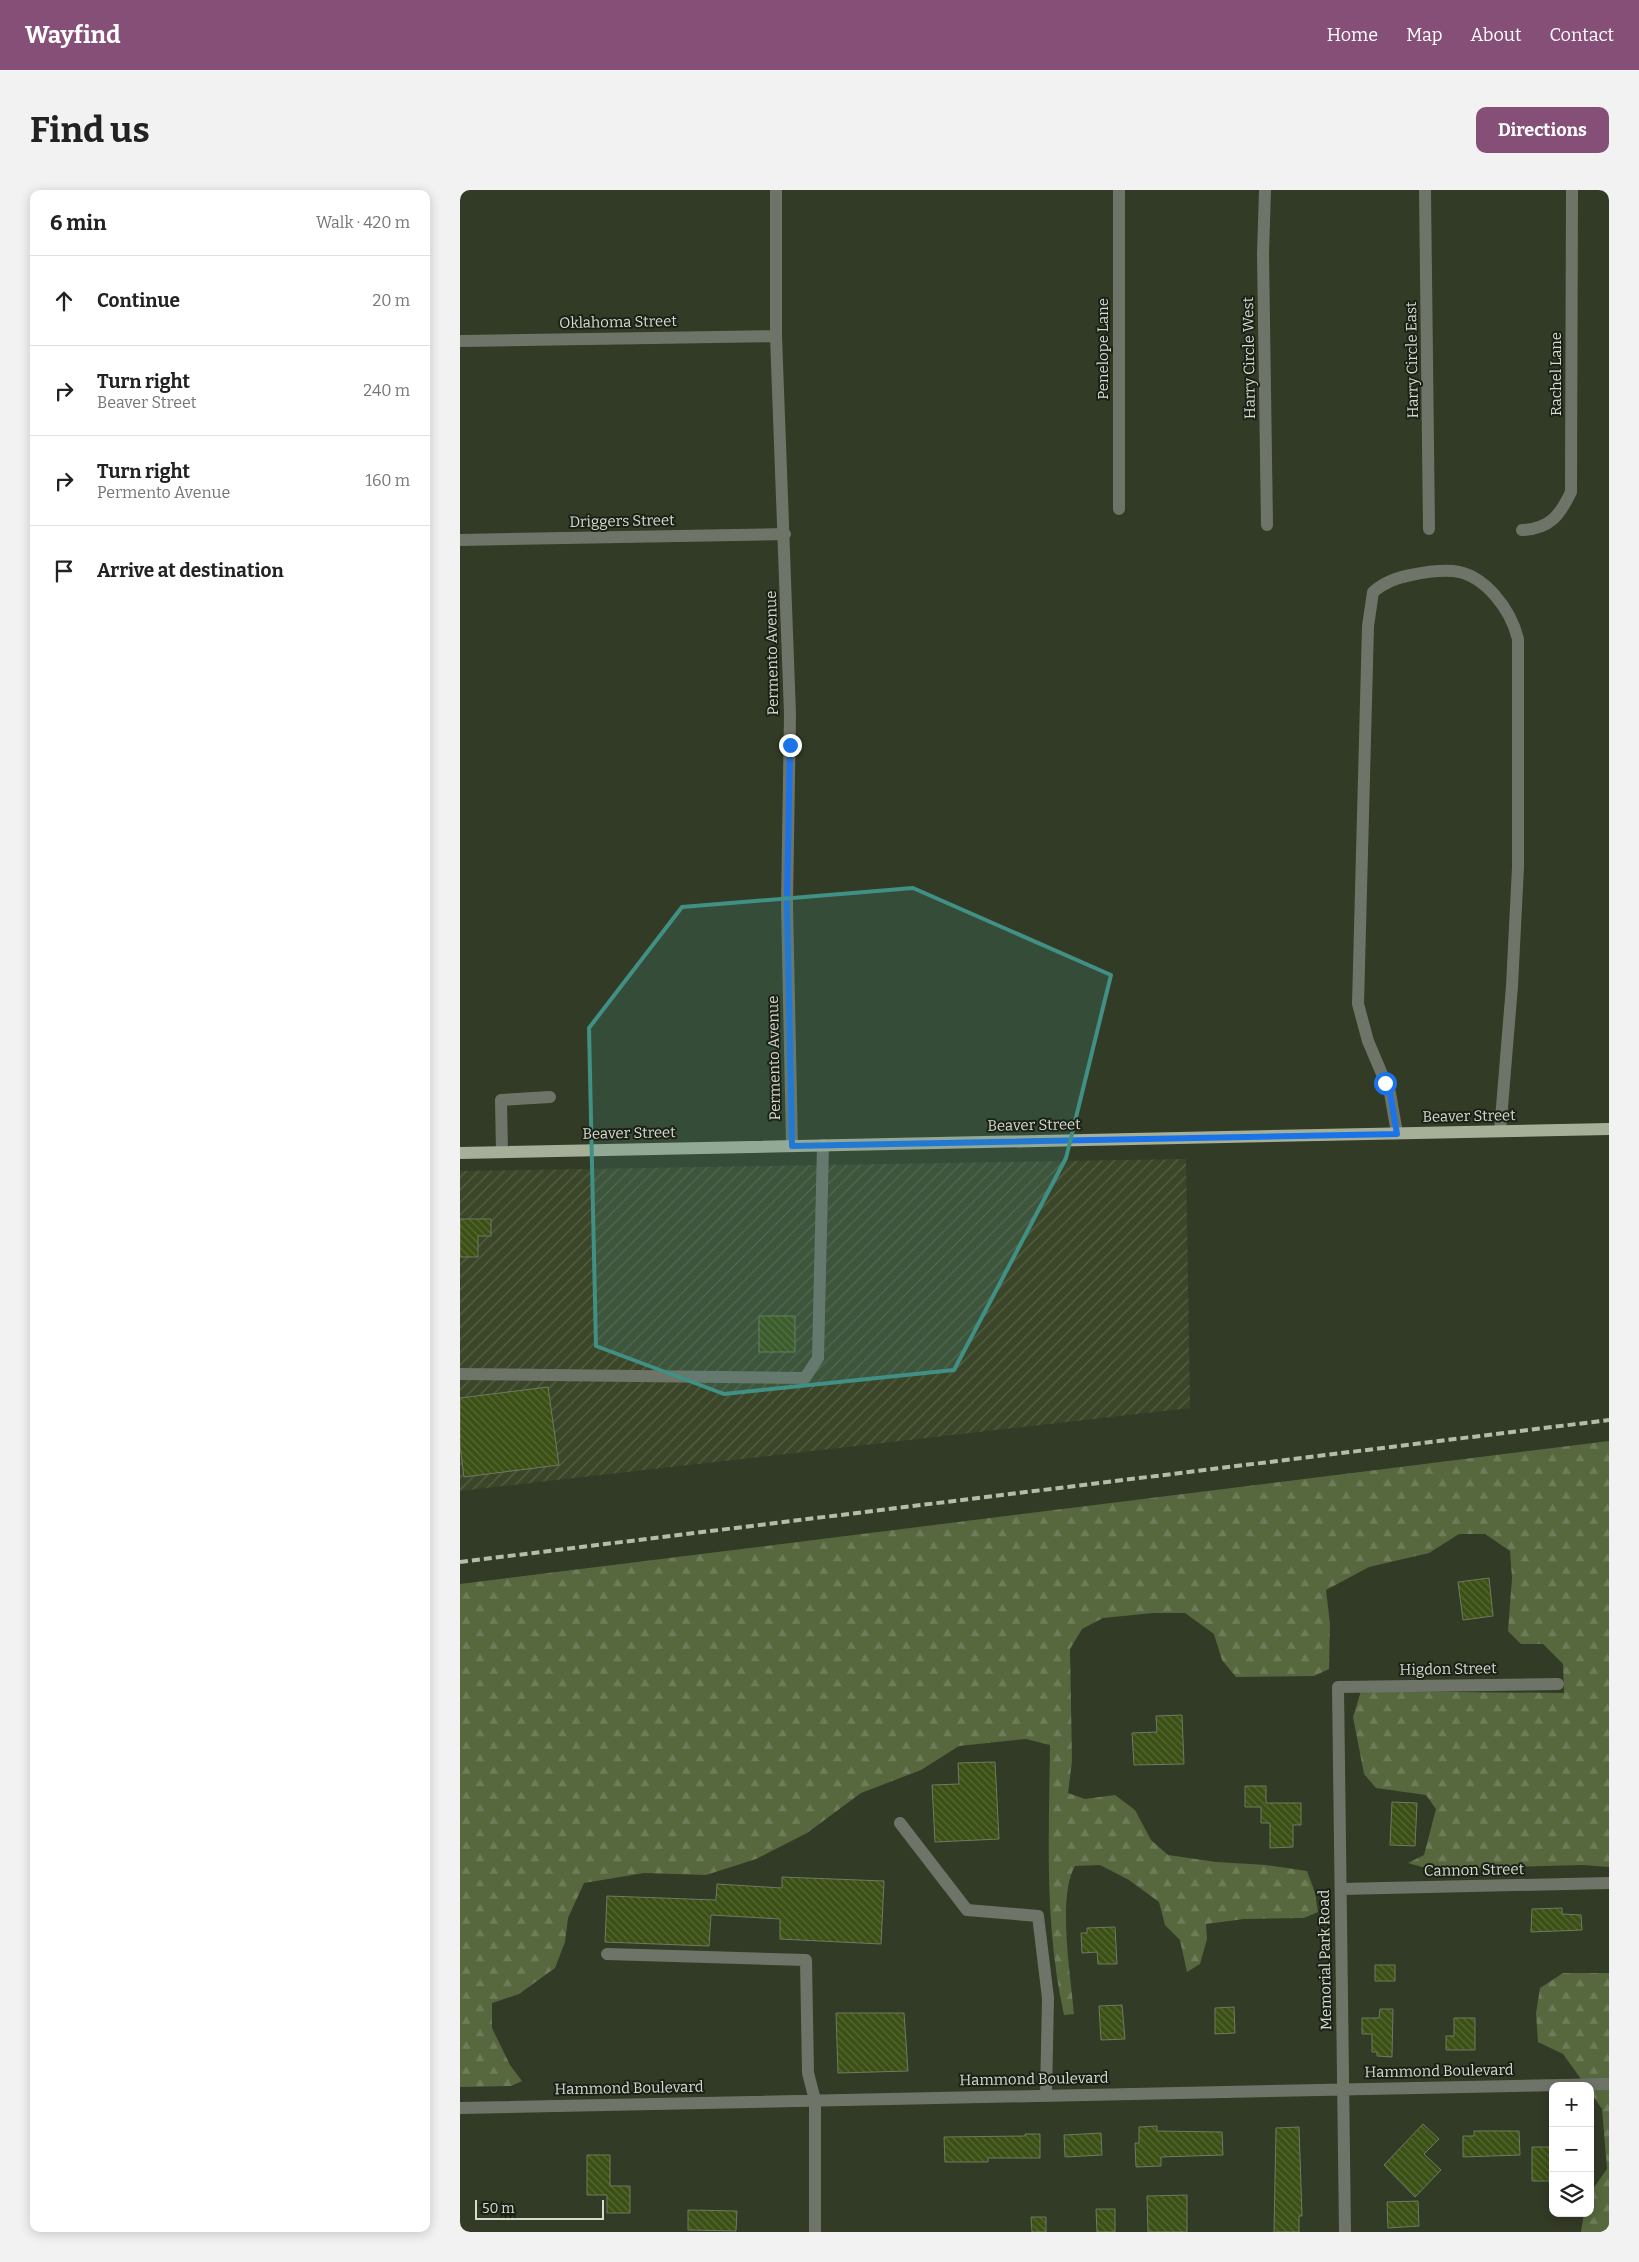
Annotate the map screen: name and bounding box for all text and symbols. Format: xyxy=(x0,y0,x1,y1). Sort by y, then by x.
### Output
text: Wayfind xyxy=(25,21,121,49)
text: Home xyxy=(1327,24,1378,46)
text: Map xyxy=(1406,24,1442,46)
text: About xyxy=(1470,24,1521,46)
text: Contact xyxy=(1549,24,1614,46)
button: Directions xyxy=(1476,107,1609,153)
text: Find us xyxy=(30,109,150,151)
text: 6 min xyxy=(50,210,106,236)
text: Walk · 420 m xyxy=(316,213,410,232)
icon: ahead xyxy=(50,287,78,315)
text: Continue xyxy=(97,289,180,312)
text: 20 m xyxy=(373,291,410,310)
street label: Harry Circle West xyxy=(1239,296,1259,419)
street label: Penelope Lane xyxy=(1094,298,1112,400)
street label: Harry Circle East xyxy=(1402,301,1422,419)
street label: Oklahoma Street xyxy=(559,312,677,332)
street label: Rachel Lane xyxy=(1547,332,1565,416)
text: Turn right xyxy=(97,370,190,393)
icon: right xyxy=(50,377,78,405)
text: 240 m xyxy=(363,381,410,400)
text: Beaver Street xyxy=(97,393,197,412)
text: Turn right xyxy=(97,460,190,483)
icon: right xyxy=(50,467,78,495)
text: 160 m xyxy=(365,471,410,490)
text: Permento Avenue xyxy=(97,483,230,502)
street label: Driggers Street xyxy=(569,511,675,531)
icon: arrive xyxy=(50,557,78,585)
text: Arrive at destination xyxy=(97,559,284,582)
street label: Permento Avenue xyxy=(762,590,782,716)
route end xyxy=(779,734,802,757)
street label: Permento Avenue xyxy=(764,995,784,1121)
route start xyxy=(1374,1072,1397,1095)
street label: Beaver Street xyxy=(1422,1106,1516,1126)
street label: Beaver Street xyxy=(987,1115,1081,1135)
street label: Beaver Street xyxy=(582,1123,676,1143)
street label: Higdon Street xyxy=(1399,1659,1497,1679)
street label: Cannon Street xyxy=(1424,1860,1525,1880)
street label: Memorial Park Road xyxy=(1315,1890,1335,2030)
street label: Hammond Boulevard xyxy=(1364,2061,1514,2081)
street label: Hammond Boulevard xyxy=(959,2069,1109,2089)
street label: Hammond Boulevard xyxy=(554,2078,704,2098)
map controls xyxy=(1549,2082,1594,2217)
button: + xyxy=(1549,2082,1594,2127)
button: − xyxy=(1549,2127,1594,2172)
button: layers xyxy=(1549,2172,1594,2217)
scale bar xyxy=(475,2197,604,2220)
text: 50 m xyxy=(482,2200,515,2217)

